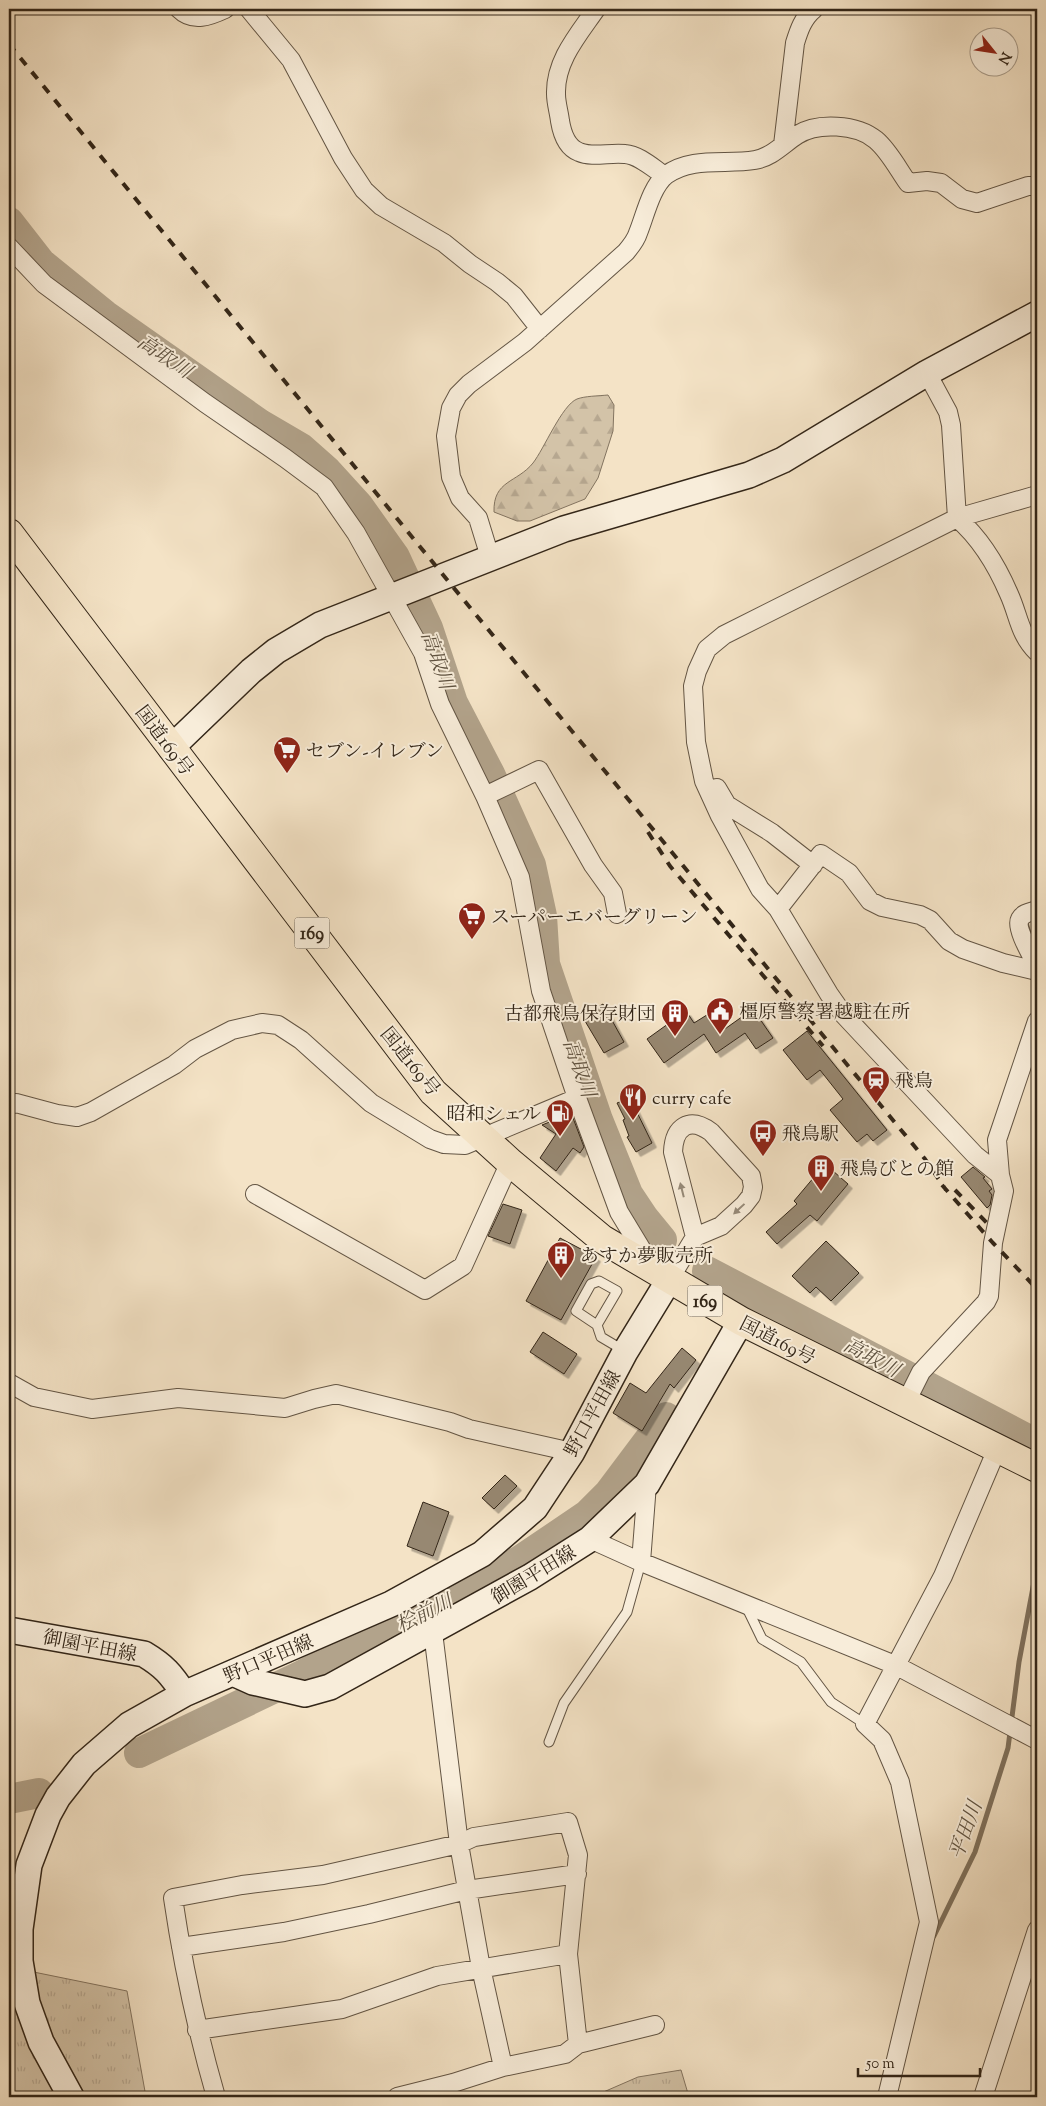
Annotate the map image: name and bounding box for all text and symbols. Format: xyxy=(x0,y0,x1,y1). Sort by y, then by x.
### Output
north arrow xyxy=(968,28,1018,78)
text: N xyxy=(992,48,1015,67)
water label: 高取川 xyxy=(131,329,198,388)
water label: 高取川 xyxy=(412,628,460,696)
street label: 国道169号 xyxy=(128,701,199,782)
supermarket icon: セブン-イレブン xyxy=(272,735,302,774)
place label: セブン-イレブン xyxy=(306,739,444,766)
supermarket icon: スーパーエバーグリーン xyxy=(457,901,487,940)
place label: スーパーエバーグリーン xyxy=(491,905,698,932)
road number: 169 xyxy=(294,918,330,948)
public building icon: 橿原警察署越駐在所 xyxy=(705,996,735,1035)
building icon: 古都飛鳥保存財団 xyxy=(660,998,690,1037)
place label: 橿原警察署越駐在所 xyxy=(739,1000,910,1027)
place label: 古都飛鳥保存財団 xyxy=(504,1002,656,1029)
street label: 国道169号 xyxy=(373,1022,445,1103)
water label: 高取川 xyxy=(554,1036,602,1104)
station icon: 飛鳥 xyxy=(861,1065,891,1104)
place label: 飛鳥 xyxy=(895,1069,933,1096)
restaurant icon: curry cafe xyxy=(618,1082,648,1121)
place label: curry cafe xyxy=(652,1086,732,1113)
fuel station icon: 昭和シェル xyxy=(545,1098,575,1137)
place label: 昭和シェル xyxy=(446,1102,541,1129)
bus stop icon: 飛鳥駅 xyxy=(748,1118,778,1157)
place label: 飛鳥駅 xyxy=(782,1122,839,1149)
building icon: 飛鳥びとの館 xyxy=(806,1153,836,1192)
place label: 飛鳥びとの館 xyxy=(840,1157,954,1184)
one-way arrow xyxy=(678,1183,686,1198)
one-way arrow xyxy=(732,1204,745,1215)
building icon: あすか夢販売所 xyxy=(546,1240,576,1279)
place label: あすか夢販売所 xyxy=(580,1244,713,1271)
road number: 169 xyxy=(688,1285,722,1316)
street label: 国道169号 xyxy=(734,1312,820,1373)
water label: 高取川 xyxy=(838,1332,906,1387)
street label: 野口平田線 xyxy=(559,1366,629,1462)
street label: 御園平田線 xyxy=(487,1540,582,1612)
water label: 桧前川 xyxy=(392,1588,460,1642)
street label: 御園平田線 xyxy=(40,1625,139,1670)
street label: 野口平田線 xyxy=(220,1629,318,1691)
water label: 平田川 xyxy=(943,1796,992,1864)
scale bar xyxy=(858,2046,981,2078)
text: 50 m xyxy=(865,2054,895,2075)

